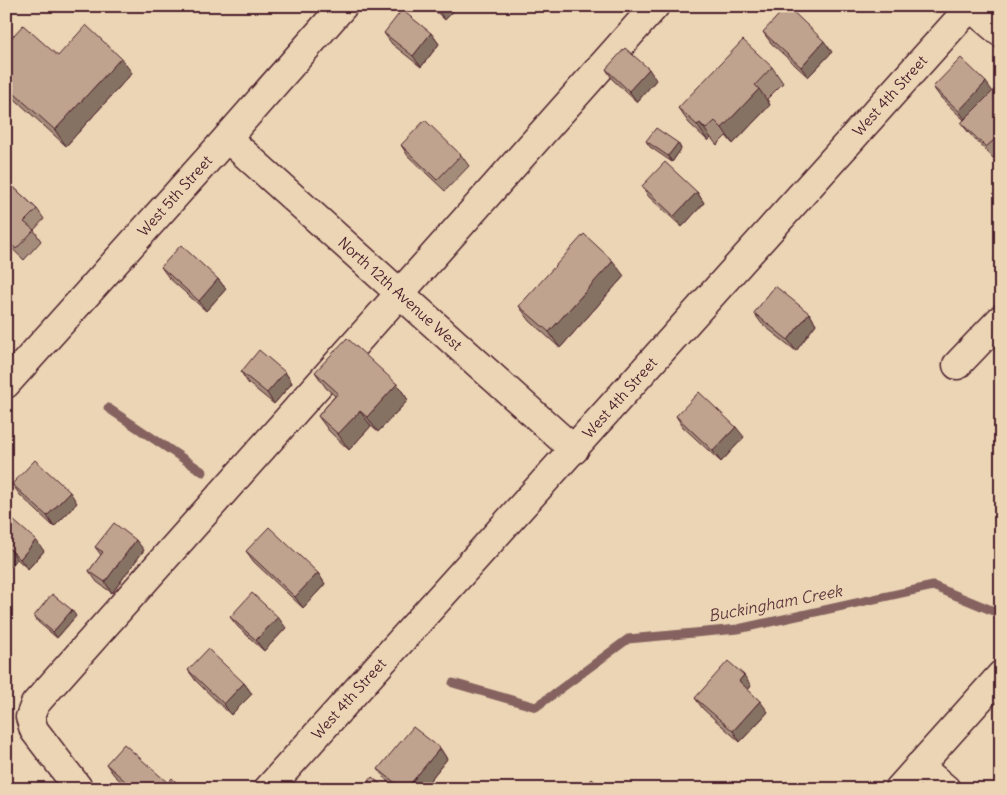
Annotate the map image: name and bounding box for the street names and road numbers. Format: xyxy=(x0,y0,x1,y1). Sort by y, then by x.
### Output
street label: West 4th Street xyxy=(848,51,931,140)
street label: West 5th Street xyxy=(133,151,216,240)
street label: North 12th Avenue West xyxy=(334,233,466,354)
street label: West 4th Street xyxy=(578,353,661,442)
street label: West 4th Street xyxy=(307,654,390,743)

